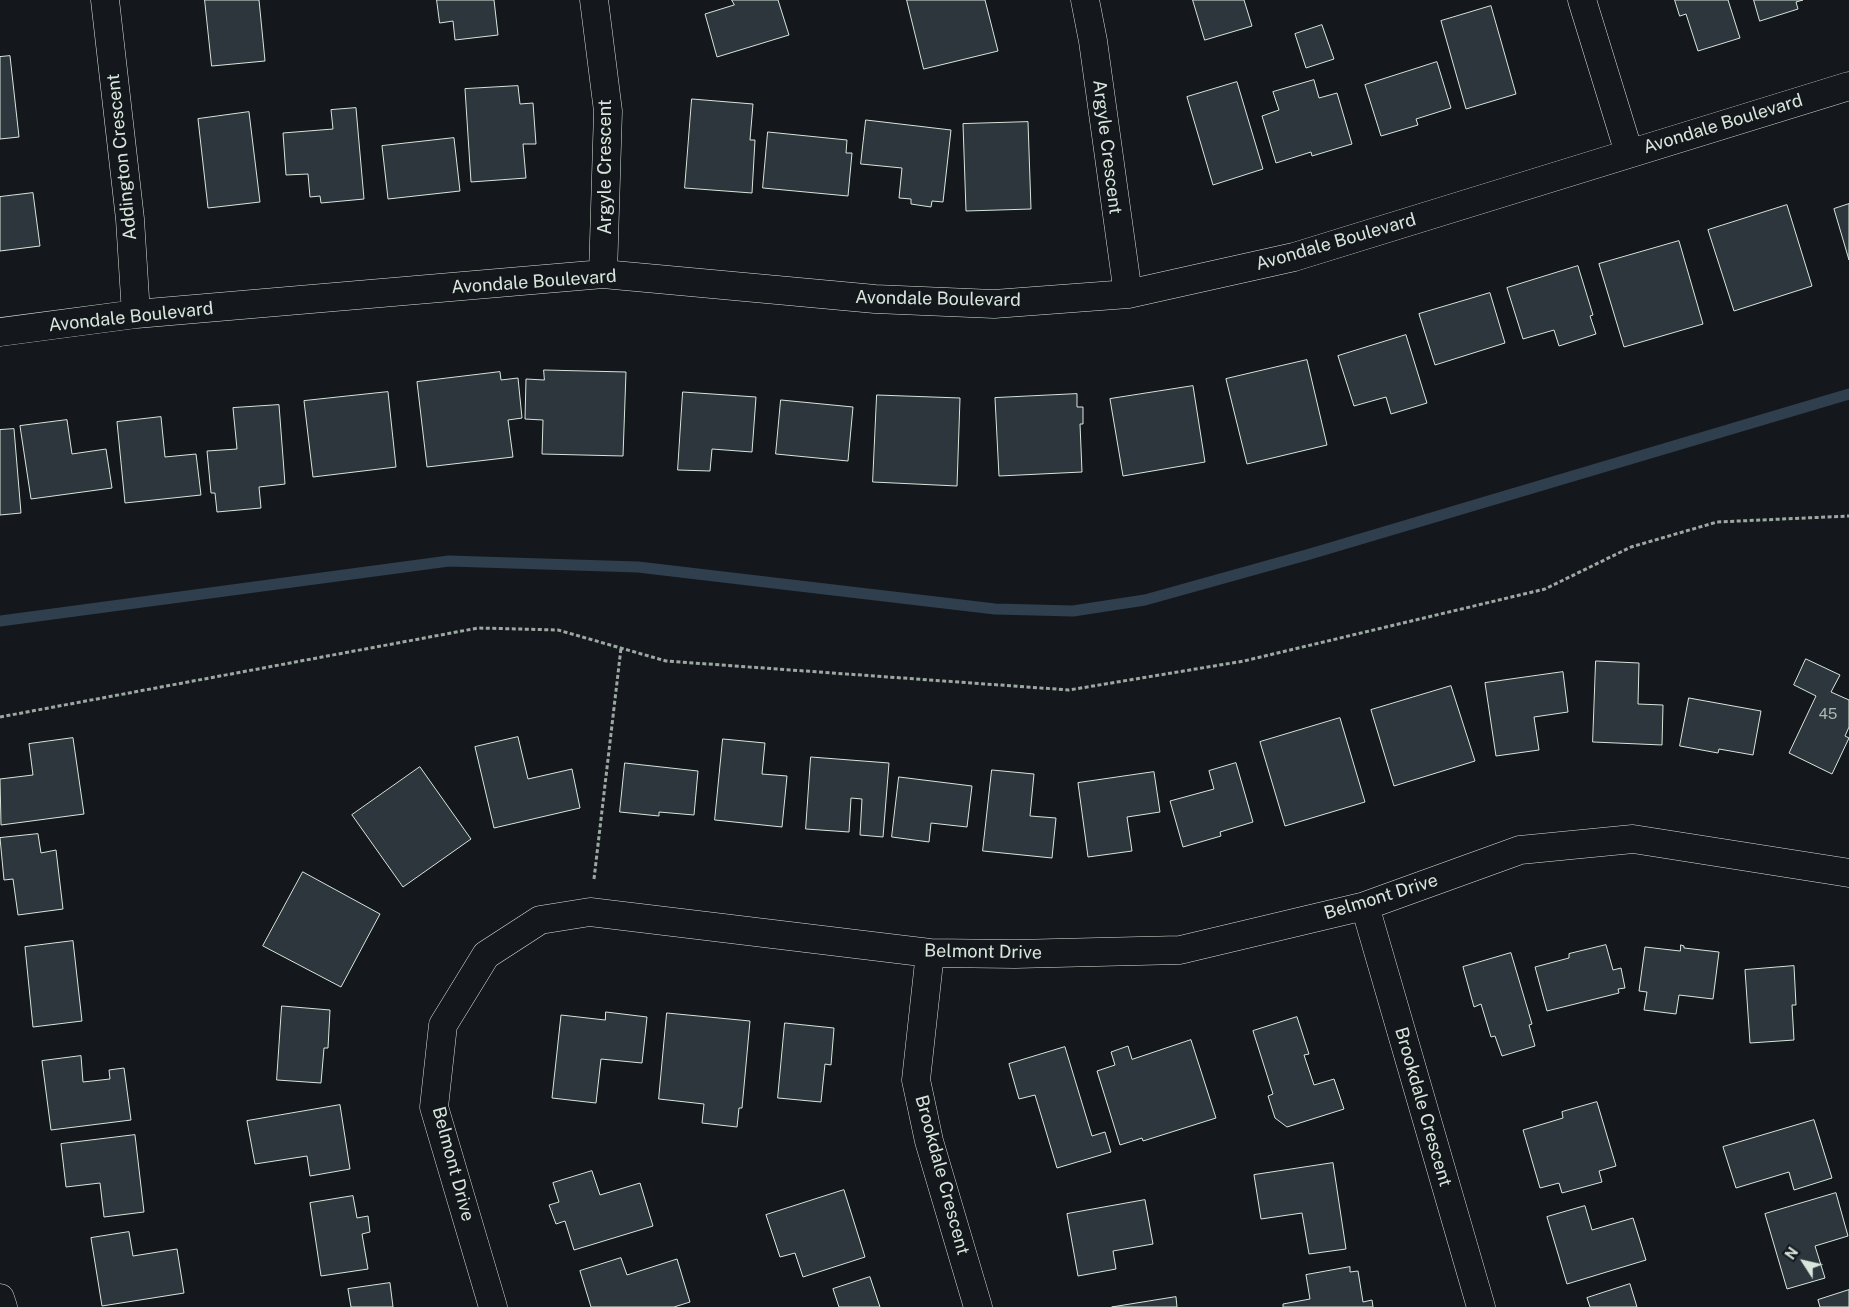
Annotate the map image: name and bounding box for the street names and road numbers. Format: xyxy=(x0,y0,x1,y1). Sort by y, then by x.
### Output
street label: Addington Crescent xyxy=(103,73,141,241)
street label: Argyle Crescent xyxy=(1088,78,1126,216)
street label: Avondale Boulevard xyxy=(1641,89,1805,159)
street label: Argyle Crescent xyxy=(594,99,616,235)
street label: Avondale Boulevard xyxy=(1253,209,1419,275)
street label: Avondale Boulevard xyxy=(451,265,617,299)
street label: Avondale Boulevard xyxy=(855,287,1021,311)
street label: Avondale Boulevard xyxy=(47,298,215,336)
street label: Belmont Drive xyxy=(1321,869,1441,925)
street label: Belmont Drive xyxy=(924,940,1042,964)
street label: Brookdale Crescent xyxy=(1390,1025,1456,1189)
street label: Brookdale Crescent xyxy=(910,1093,974,1257)
street label: Belmont Drive xyxy=(427,1104,479,1224)

